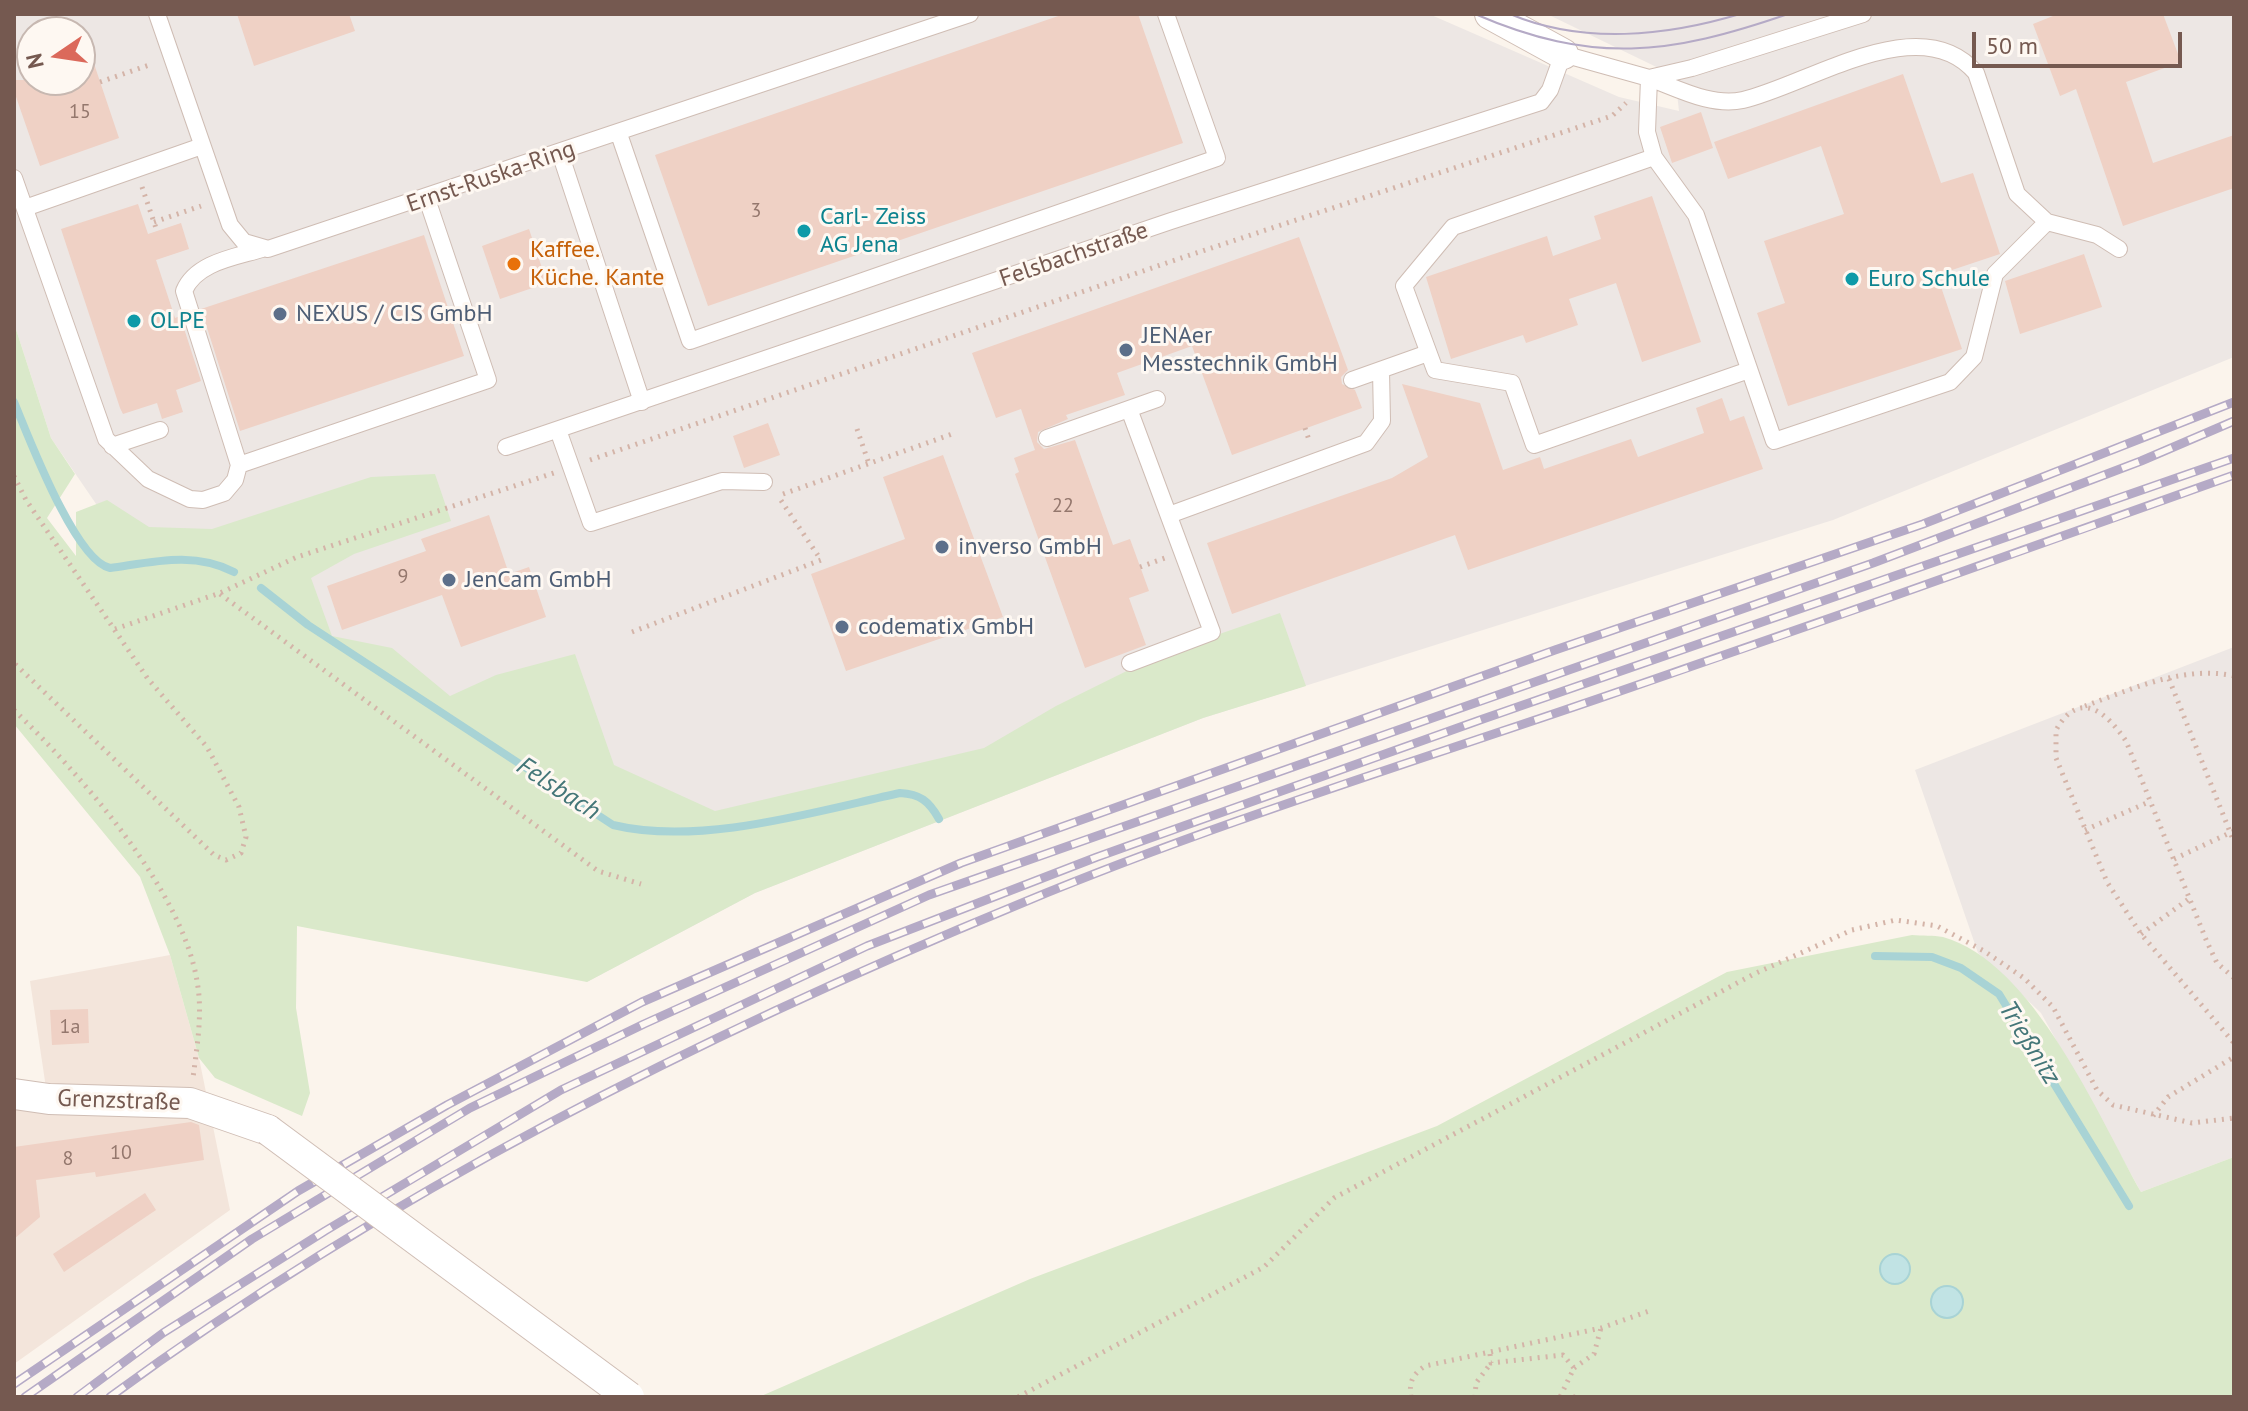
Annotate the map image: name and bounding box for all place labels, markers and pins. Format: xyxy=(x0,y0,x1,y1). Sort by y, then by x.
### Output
place label: Carl- Zeiss AG Jena xyxy=(820,203,926,259)
marker: Carl- Zeiss AG Jena xyxy=(795,222,813,240)
place label: Kaffee. Küche. Kante xyxy=(530,236,664,292)
marker: Kaffee. Küche. Kante xyxy=(505,255,523,273)
place label: Euro Schule xyxy=(1868,265,1990,293)
marker: Euro Schule xyxy=(1843,270,1861,288)
place label: NEXUS / CIS GmbH xyxy=(296,300,493,328)
marker: NEXUS / CIS GmbH xyxy=(271,305,289,323)
place label: OLPE xyxy=(150,307,205,335)
marker: OLPE xyxy=(125,312,143,330)
place label: JENAer Messtechnik GmbH xyxy=(1142,322,1338,378)
marker: JENAer Messtechnik GmbH xyxy=(1117,341,1135,359)
place label: inverso GmbH xyxy=(958,533,1102,561)
marker: inverso GmbH xyxy=(933,538,951,556)
place label: JenCam GmbH xyxy=(465,566,612,594)
marker: JenCam GmbH xyxy=(440,571,458,589)
place label: codematix GmbH xyxy=(858,613,1034,641)
marker: codematix GmbH xyxy=(833,618,851,636)

